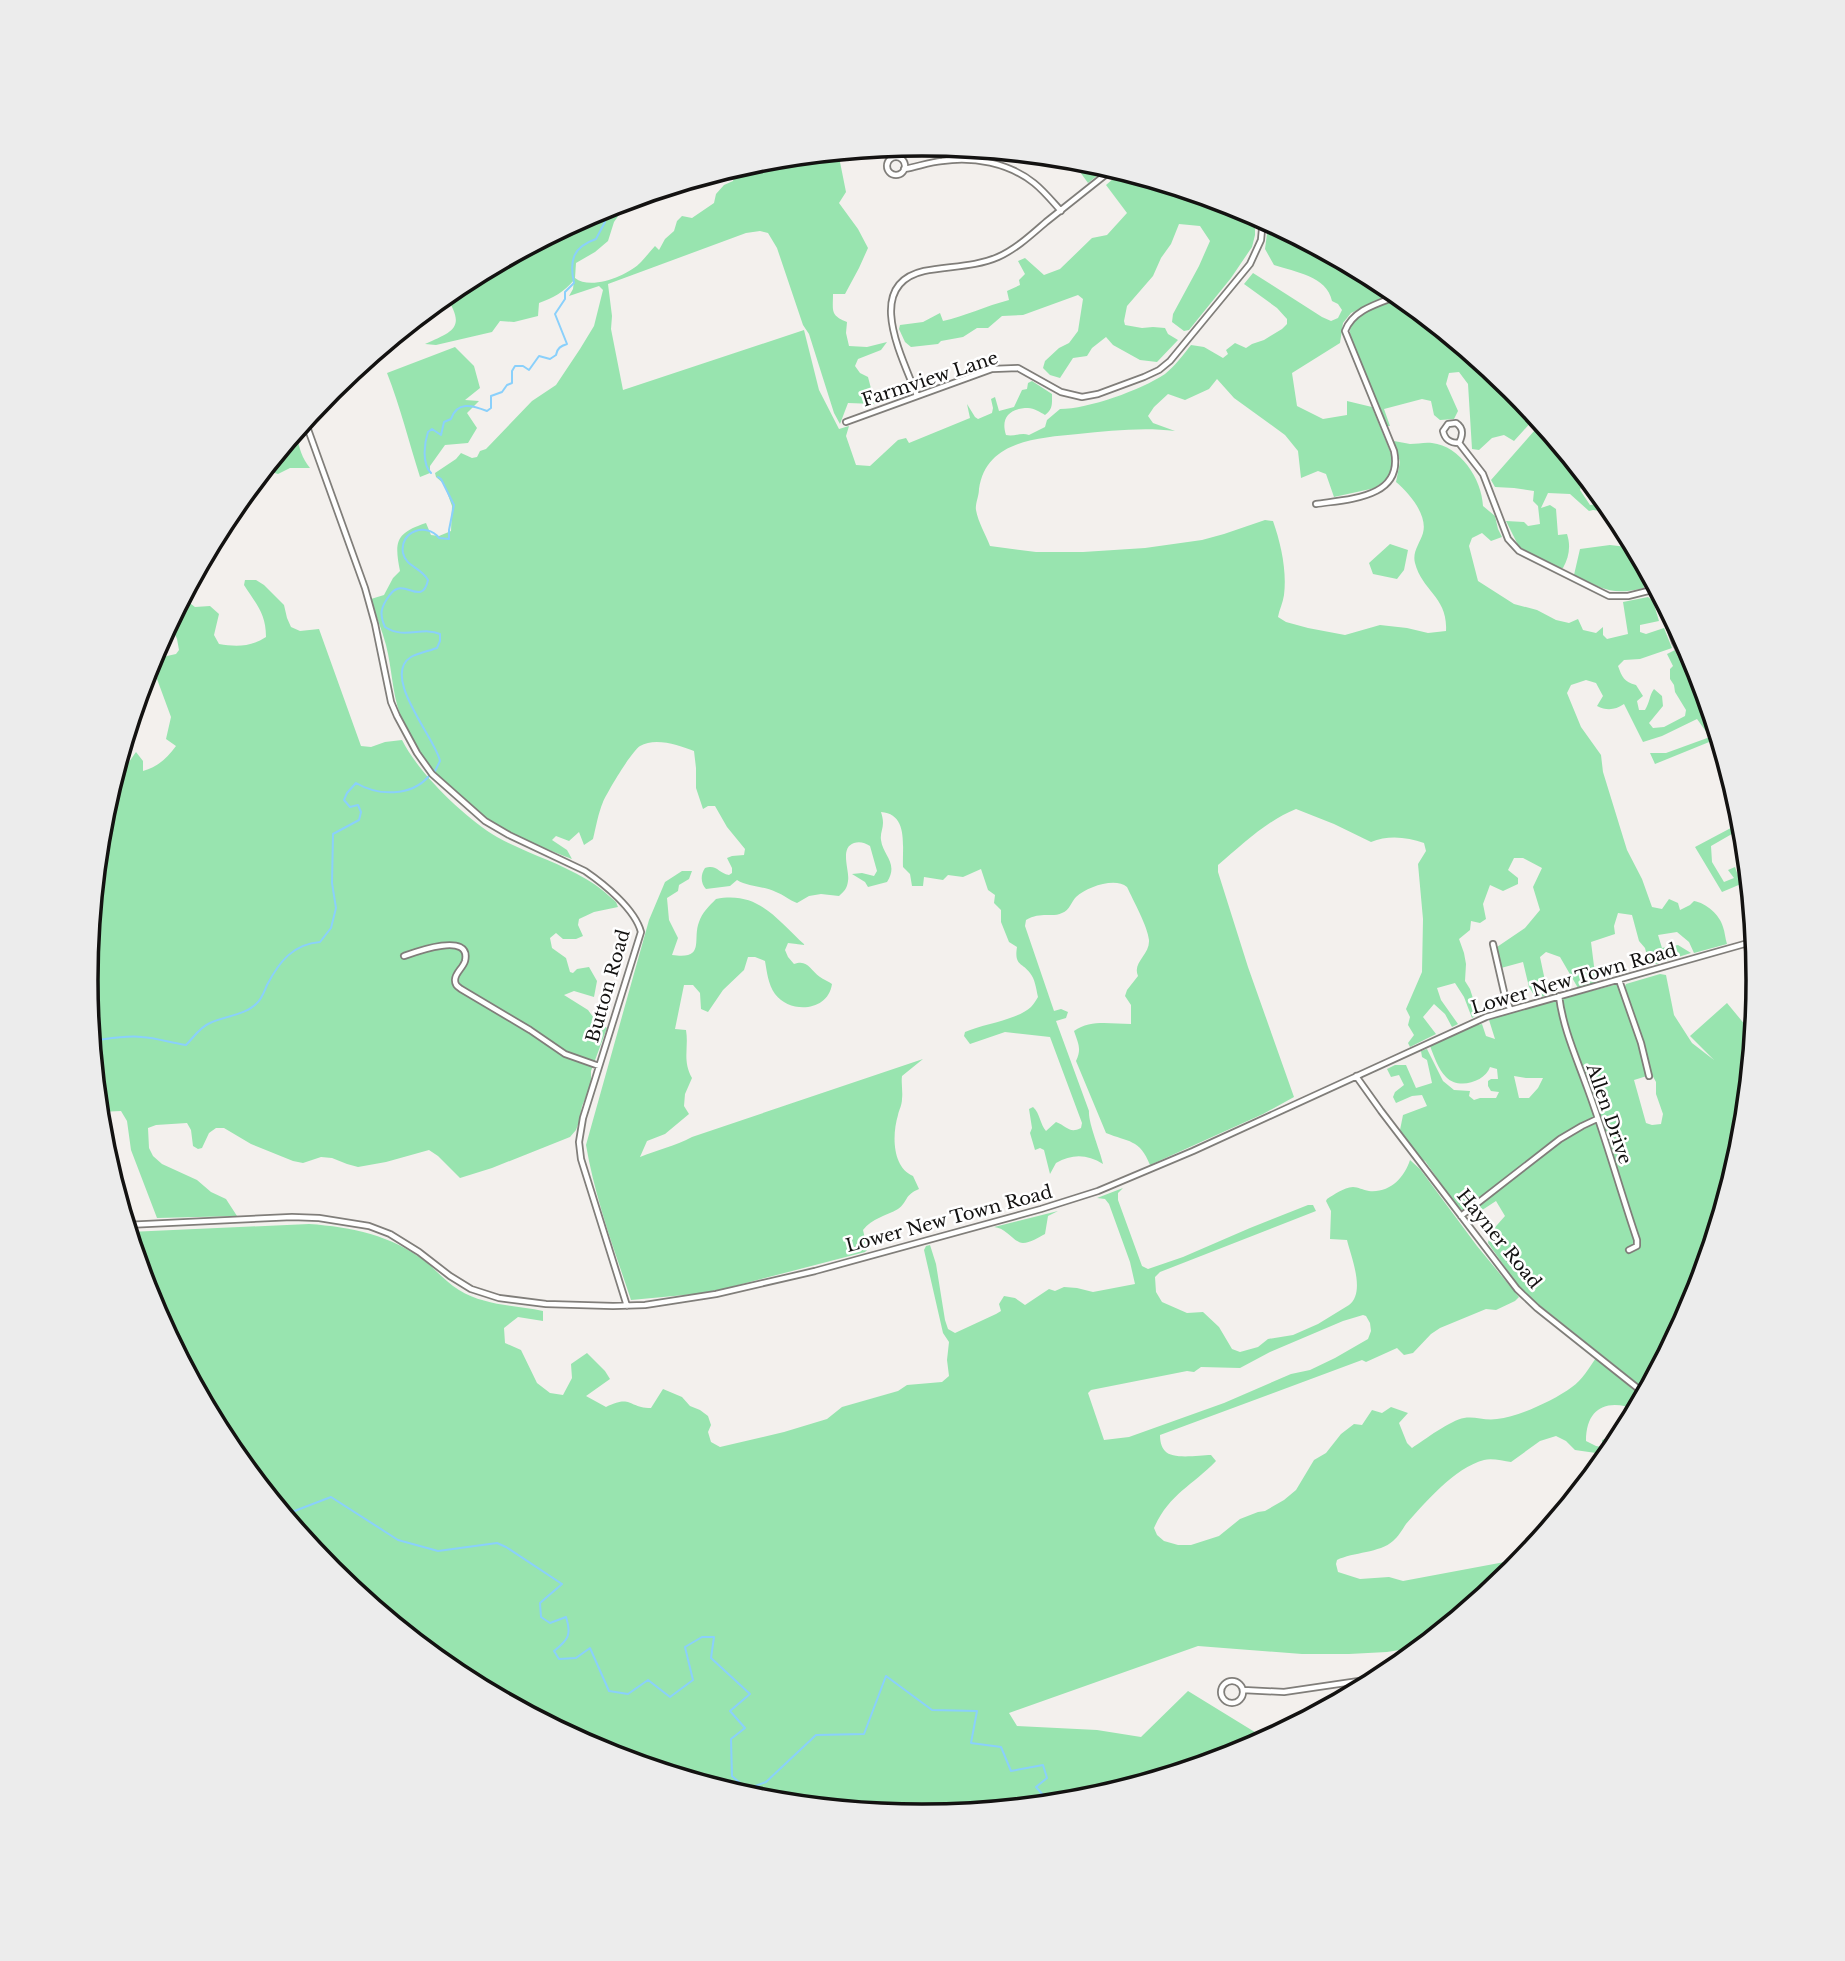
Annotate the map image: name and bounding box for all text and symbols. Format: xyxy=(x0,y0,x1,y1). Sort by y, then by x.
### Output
street label: Farmview Lane xyxy=(859,347,1001,411)
street label: Button Road xyxy=(581,927,635,1045)
street label: Lower New Town Road xyxy=(1469,939,1679,1019)
street label: Allen Drive xyxy=(1581,1060,1636,1167)
street label: Lower New Town Road xyxy=(843,1181,1055,1257)
street label: Hayner Road xyxy=(1452,1185,1546,1293)

